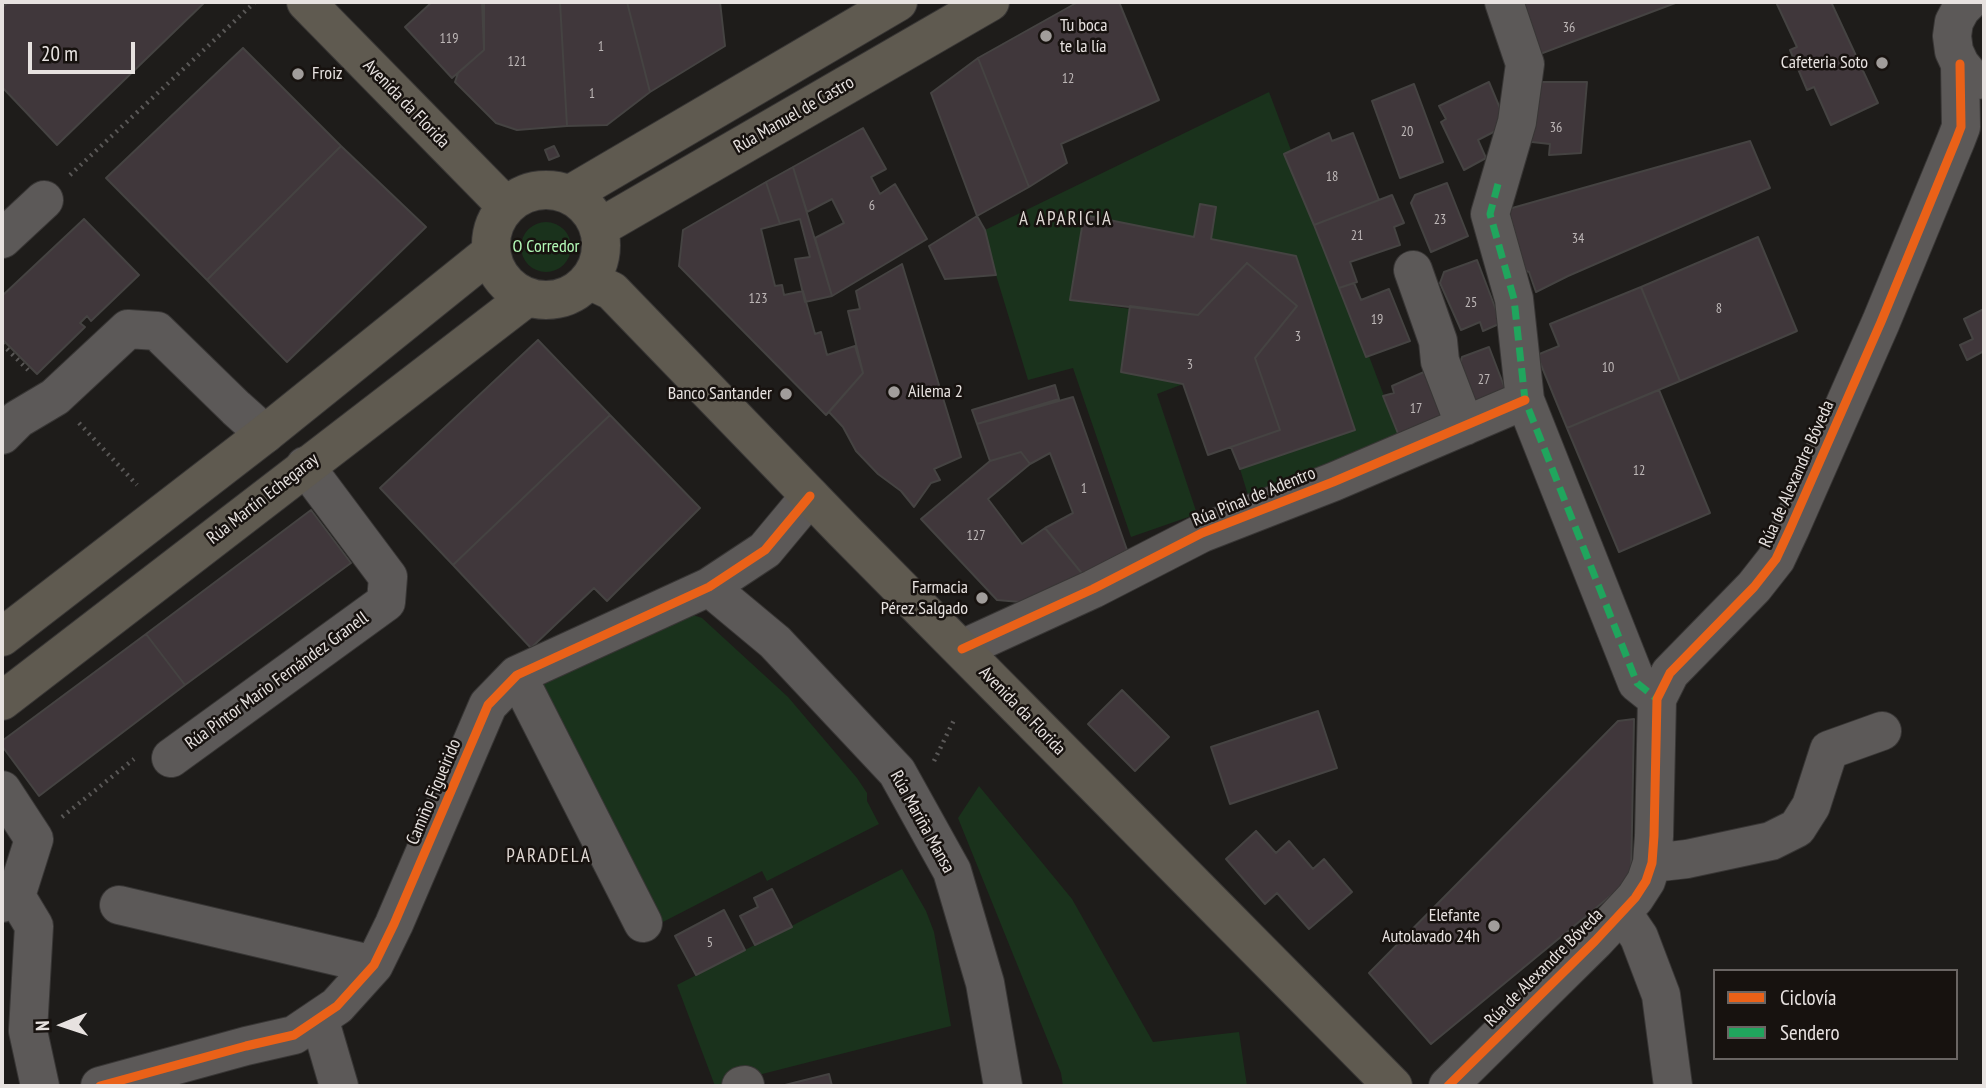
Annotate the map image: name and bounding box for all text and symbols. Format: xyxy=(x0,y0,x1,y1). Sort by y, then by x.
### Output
place label: Tu boca te la lía xyxy=(1060,15,1107,58)
house number: 36 xyxy=(1563,20,1575,36)
scale bar xyxy=(32,28,138,72)
marker: Tu boca te la lía xyxy=(1038,28,1054,44)
house number: 119 xyxy=(440,31,458,47)
house number: 1 xyxy=(598,39,604,55)
text: 20 m xyxy=(41,40,78,67)
place label: Cafeteria Soto xyxy=(1781,52,1868,74)
house number: 121 xyxy=(508,54,526,70)
street label: Avenida da Florida xyxy=(358,55,454,153)
marker: Cafeteria Soto xyxy=(1874,55,1890,71)
place label: Froiz xyxy=(312,63,343,85)
marker: Froiz xyxy=(290,66,306,82)
house number: 12 xyxy=(1062,71,1074,87)
street label: Rúa Manuel de Castro xyxy=(730,72,858,158)
house number: 1 xyxy=(589,86,595,102)
house number: 36 xyxy=(1550,120,1562,136)
house number: 20 xyxy=(1401,124,1413,140)
house number: 18 xyxy=(1326,169,1338,185)
house number: 6 xyxy=(869,198,875,214)
district label: A APARICIA xyxy=(1020,209,1112,231)
house number: 23 xyxy=(1434,212,1446,228)
house number: 21 xyxy=(1351,228,1363,244)
house number: 34 xyxy=(1572,231,1584,247)
park label: O Corredor xyxy=(512,236,580,258)
house number: 123 xyxy=(749,291,767,307)
house number: 25 xyxy=(1465,295,1477,311)
house number: 8 xyxy=(1716,301,1722,317)
house number: 19 xyxy=(1371,312,1383,328)
house number: 3 xyxy=(1295,329,1301,345)
house number: 3 xyxy=(1187,357,1193,373)
house number: 10 xyxy=(1602,360,1614,376)
house number: 27 xyxy=(1478,372,1490,388)
place label: Ailema 2 xyxy=(908,381,963,403)
place label: Banco Santander xyxy=(668,383,772,405)
marker: Ailema 2 xyxy=(886,384,902,400)
marker: Banco Santander xyxy=(778,386,794,402)
street label: Rúa de Alexandre Bóveda xyxy=(1755,397,1839,551)
house number: 17 xyxy=(1410,401,1422,417)
street label: Rúa Martín Echegaray xyxy=(203,449,323,549)
street label: Rúa Pinal de Adentro xyxy=(1189,462,1319,532)
house number: 12 xyxy=(1633,463,1645,479)
house number: 1 xyxy=(1081,481,1087,497)
house number: 127 xyxy=(967,528,985,544)
place label: Farmacia Pérez Salgado xyxy=(881,577,968,620)
marker: Farmacia Pérez Salgado xyxy=(974,590,990,606)
street label: Rúa Pintor Mario Fernández Granell xyxy=(181,607,373,755)
street label: Avenida da Florida xyxy=(974,662,1070,760)
street label: Camiño Figueirido xyxy=(402,736,466,848)
street label: Rúa Mariña Mansa xyxy=(885,767,959,877)
district label: PARADELA xyxy=(507,846,591,868)
street label: Rúa de Alexandre Bóveda xyxy=(1480,904,1608,1032)
place label: Elefante Autolavado 24h xyxy=(1382,905,1480,948)
marker: Elefante Autolavado 24h xyxy=(1486,918,1502,934)
house number: 5 xyxy=(707,935,713,951)
legend xyxy=(1713,969,1958,1060)
text: Ciclovía xyxy=(1780,984,1837,1011)
north arrow xyxy=(28,990,98,1060)
text: Sendero xyxy=(1780,1019,1839,1046)
text: N xyxy=(30,1020,54,1031)

